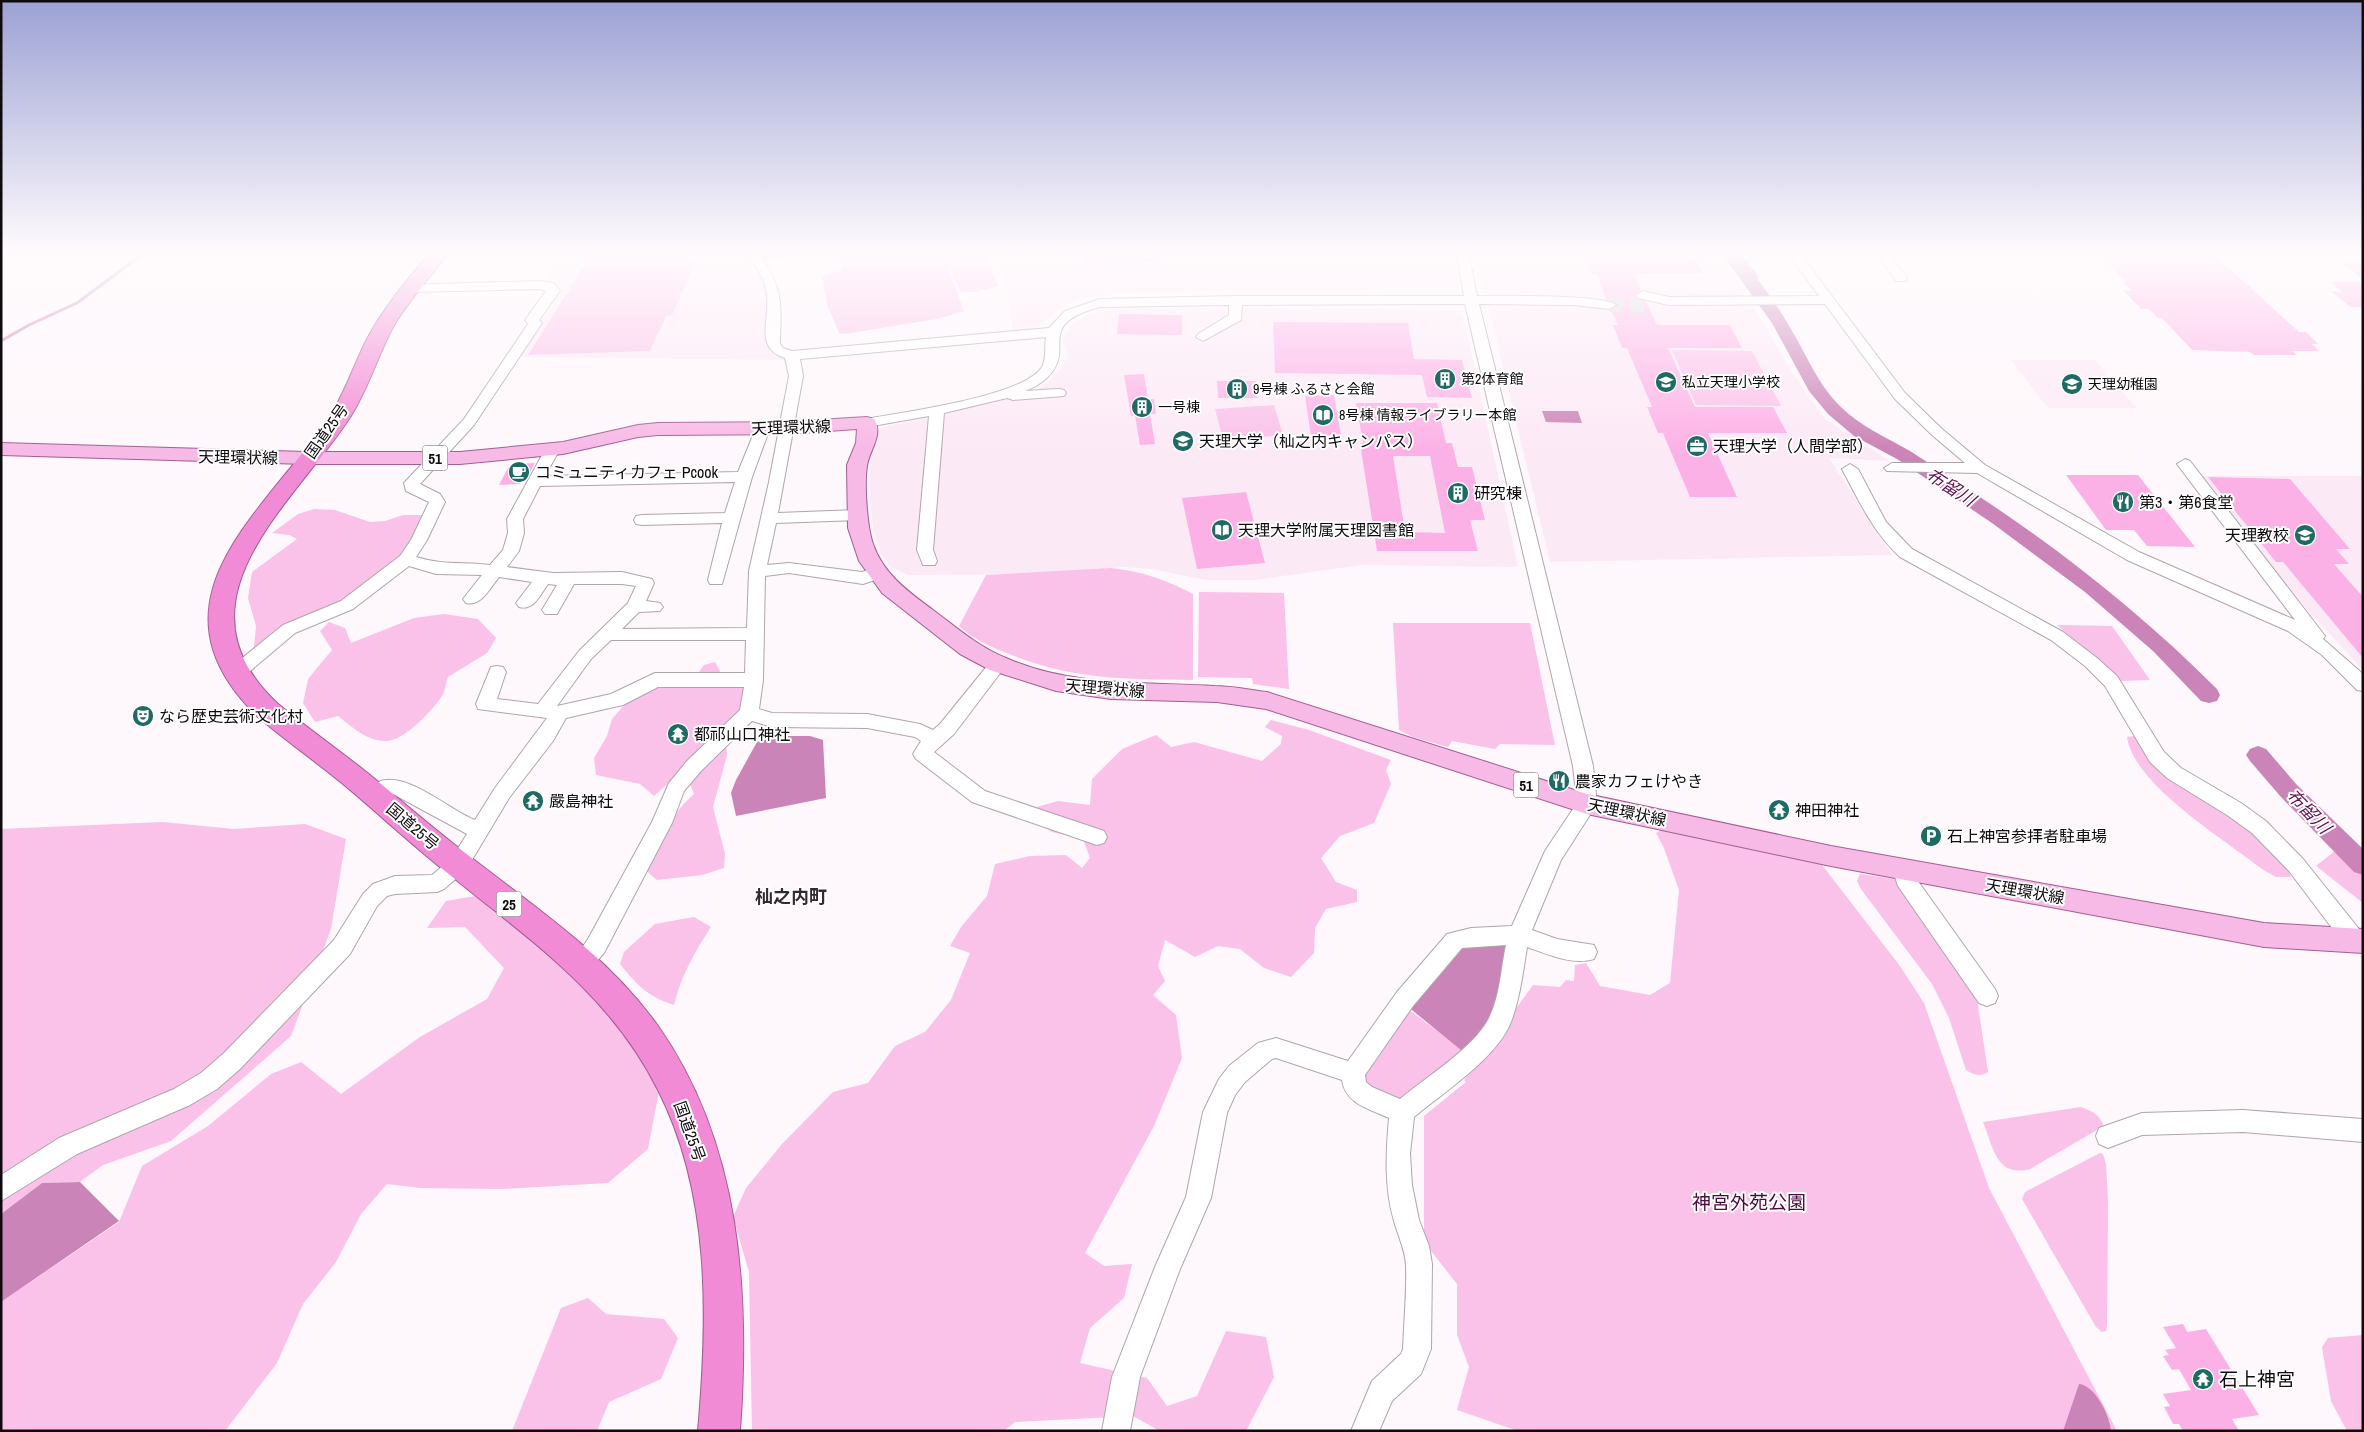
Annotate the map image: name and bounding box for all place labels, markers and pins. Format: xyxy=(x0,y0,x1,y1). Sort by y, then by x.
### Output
building icon: 第2体育館 xyxy=(1433,367,1457,391)
place label: 第2体育館 xyxy=(1461,370,1523,388)
school or university icon: 私立天理小学校 xyxy=(1654,370,1678,394)
school or university icon: 天理幼稚園 xyxy=(2060,372,2084,396)
place label: 私立天理小学校 xyxy=(1682,373,1780,391)
place label: 天理幼稚園 xyxy=(2088,375,2158,393)
building icon: 9号棟 ふるさと会館 xyxy=(1225,377,1249,401)
place label: 9号棟 ふるさと会館 xyxy=(1253,380,1375,398)
building icon: 一号棟 xyxy=(1130,395,1154,419)
place label: 一号棟 xyxy=(1158,398,1200,416)
library icon: 8号棟 情報ライブラリー本館 xyxy=(1311,403,1335,427)
place label: 8号棟 情報ライブラリー本館 xyxy=(1339,406,1517,424)
school or university icon: 天理大学（杣之内キャンパス） xyxy=(1171,429,1195,453)
place label: 天理大学（杣之内キャンパス） xyxy=(1199,430,1423,452)
office icon: 天理大学（人間学部） xyxy=(1685,434,1709,458)
place label: 天理大学（人間学部） xyxy=(1713,435,1873,457)
cafe icon: コミュニティカフェ Pcook xyxy=(507,460,531,484)
place label: コミュニティカフェ Pcook xyxy=(535,461,719,483)
building icon: 研究棟 xyxy=(1446,481,1470,505)
place label: 研究棟 xyxy=(1474,482,1522,504)
restaurant icon: 第3・第6食堂 xyxy=(2111,490,2135,514)
place label: 第3・第6食堂 xyxy=(2139,491,2234,513)
library icon: 天理大学附属天理図書館 xyxy=(1210,518,1234,542)
place label: 天理大学附属天理図書館 xyxy=(1238,519,1414,541)
school or university icon: 天理教校 xyxy=(2293,523,2317,547)
place label: 天理教校 xyxy=(2225,524,2289,546)
theatre icon: なら歴史芸術文化村 xyxy=(131,704,155,728)
place label: なら歴史芸術文化村 xyxy=(159,705,303,727)
temple icon: 都祁山口神社 xyxy=(666,722,690,746)
place label: 都祁山口神社 xyxy=(694,723,790,745)
restaurant icon: 農家カフェけやき xyxy=(1547,769,1571,793)
place label: 農家カフェけやき xyxy=(1575,770,1703,792)
temple icon: 嚴島神社 xyxy=(521,789,545,813)
place label: 嚴島神社 xyxy=(549,790,613,812)
temple icon: 神田神社 xyxy=(1767,798,1791,822)
place label: 神田神社 xyxy=(1795,799,1859,821)
parking icon: 石上神宮参拝者駐車場 xyxy=(1919,824,1943,848)
place label: 石上神宮参拝者駐車場 xyxy=(1947,825,2107,847)
place label: 石上神宮 xyxy=(2219,1366,2295,1392)
temple icon: 石上神宮 xyxy=(2191,1367,2215,1391)

